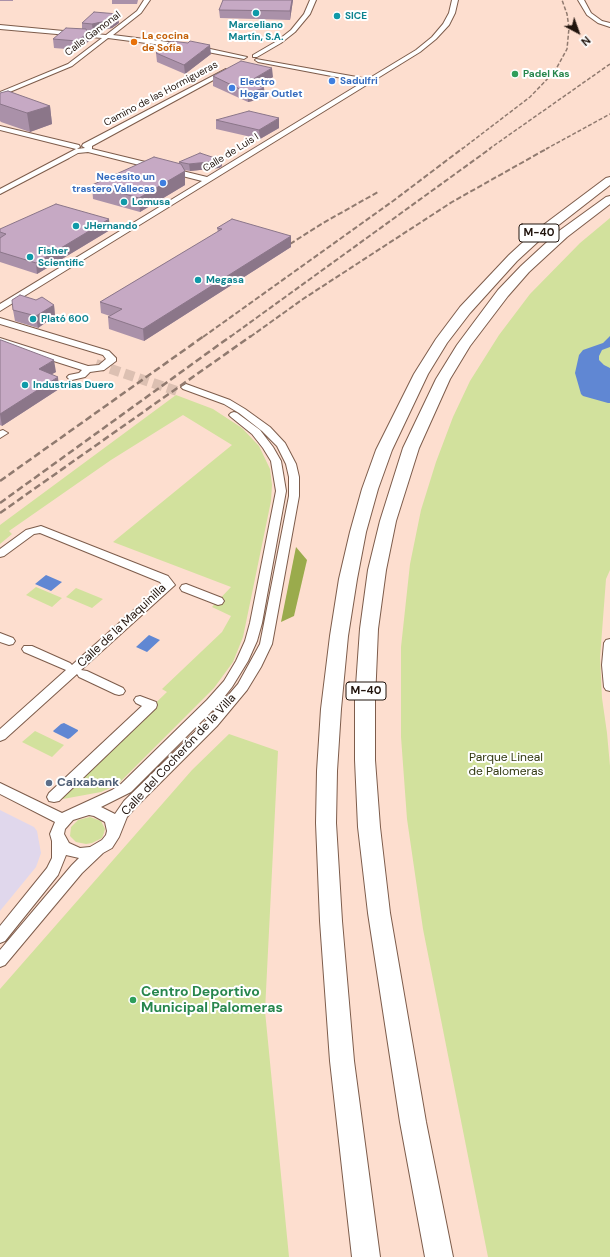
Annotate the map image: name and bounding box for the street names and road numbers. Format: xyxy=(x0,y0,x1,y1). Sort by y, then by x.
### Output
street label: Calle Gamonal xyxy=(63,9,123,59)
street label: Camino de las Hormigueras xyxy=(102,59,220,129)
street label: Calle de Luis I xyxy=(201,131,261,175)
road number: M-40 xyxy=(519,224,559,242)
street label: Calle de la Maquinilla xyxy=(75,581,169,671)
road number: M-40 xyxy=(346,682,386,700)
street label: Calle del Cocherón de la Villa xyxy=(119,691,239,819)

